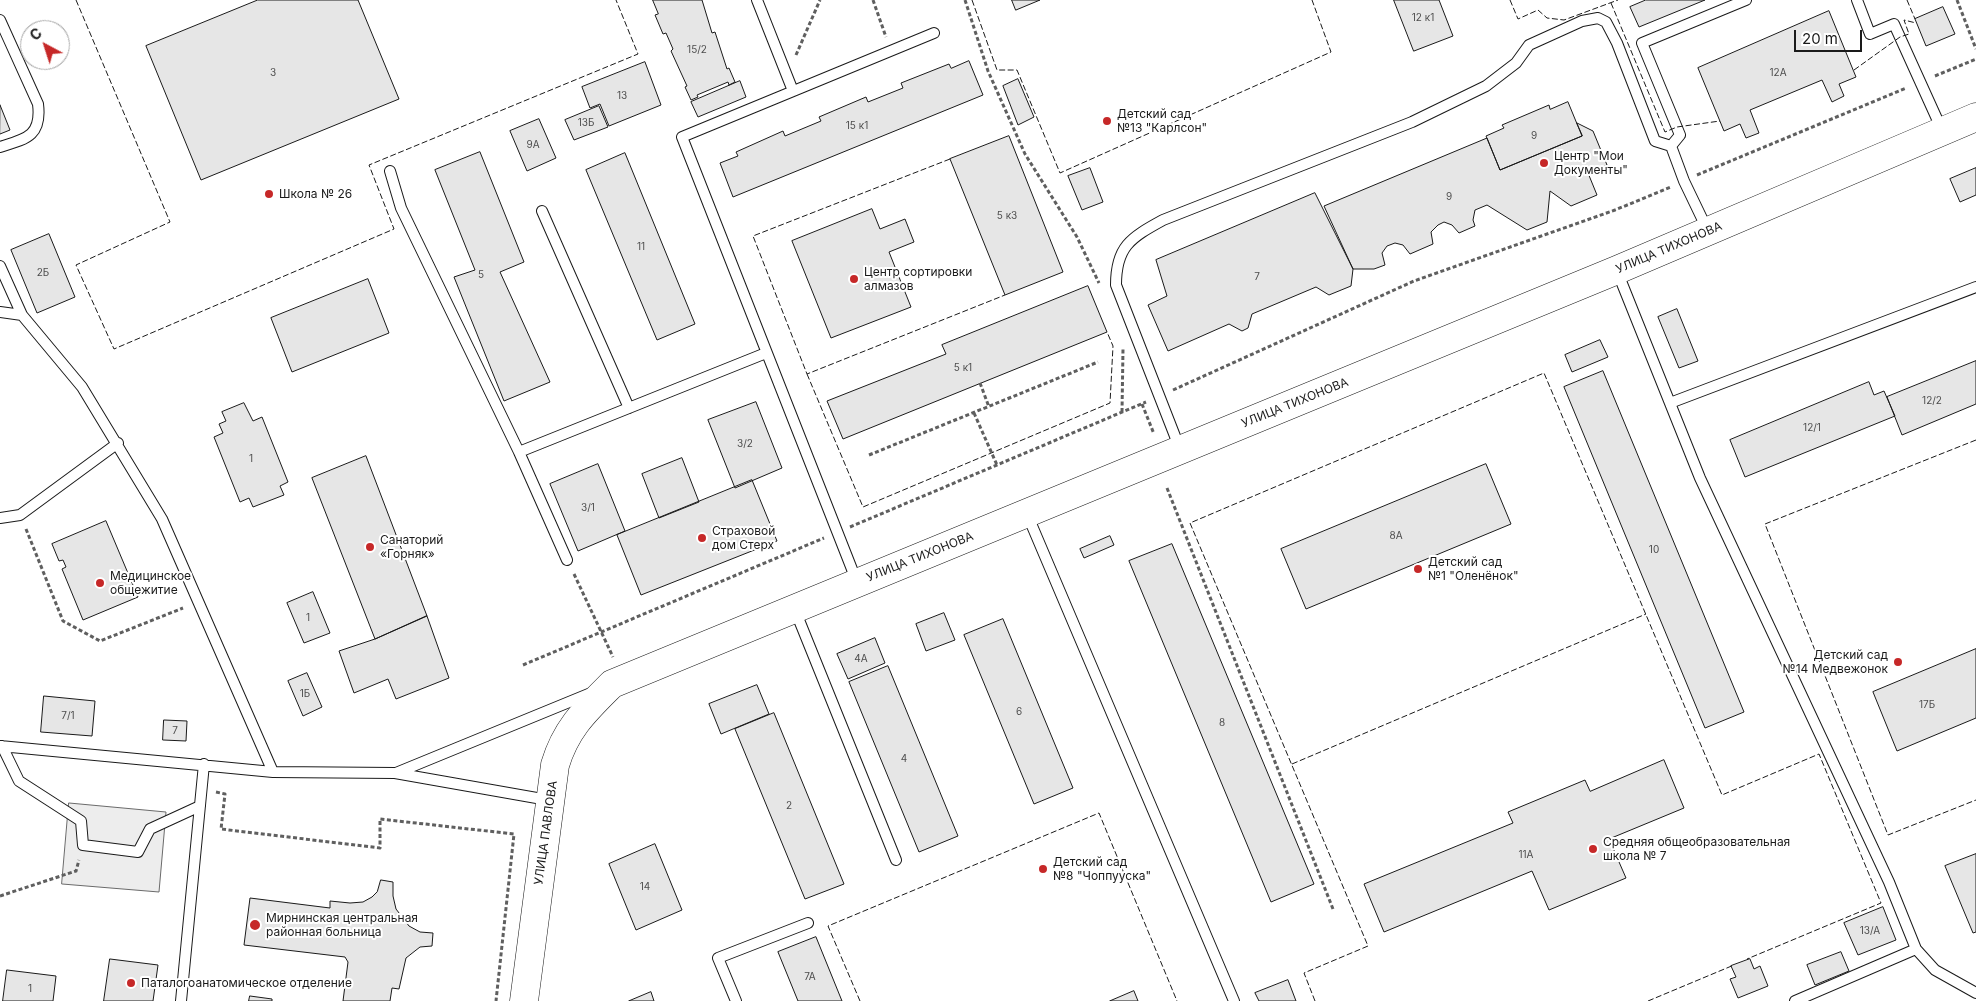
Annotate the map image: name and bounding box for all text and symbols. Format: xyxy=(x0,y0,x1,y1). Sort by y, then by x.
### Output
house number: 12 к1 xyxy=(1412,12,1434,24)
north arrow xyxy=(20,20,70,70)
scale bar xyxy=(1796,20,1864,52)
text: С xyxy=(26,24,45,44)
text: 20 m xyxy=(1802,29,1838,48)
house number: 15/2 xyxy=(687,44,707,56)
house number: 3 xyxy=(270,67,276,79)
house number: 12А xyxy=(1769,67,1787,79)
house number: 13 xyxy=(617,90,627,102)
place label: Детский сад №13 "Карлсон" xyxy=(1117,107,1207,135)
marker: Детский сад №13 "Карлсон" xyxy=(1101,115,1113,127)
house number: 13Б xyxy=(578,117,594,129)
house number: 15 к1 xyxy=(846,120,868,132)
house number: 9 xyxy=(1531,130,1537,142)
house number: 9А xyxy=(526,139,540,151)
place label: Центр "Мои Документы" xyxy=(1554,149,1628,177)
marker: Центр "Мои Документы" xyxy=(1538,157,1550,169)
place label: Школа № 26 xyxy=(279,187,352,201)
marker: Школа № 26 xyxy=(263,188,275,200)
house number: 9 xyxy=(1446,191,1452,203)
house number: 5 к3 xyxy=(997,210,1017,222)
street label: УЛИЦА ТИХОНОВА xyxy=(1614,219,1724,277)
house number: 11 xyxy=(637,241,645,253)
place label: Центр сортировки алмазов xyxy=(864,265,972,293)
house number: 2Б xyxy=(37,267,49,279)
house number: 5 xyxy=(478,269,484,281)
house number: 7 xyxy=(1254,271,1260,283)
marker: Центр сортировки алмазов xyxy=(848,273,860,285)
house number: 5 к1 xyxy=(954,362,972,374)
street label: УЛИЦА ТИХОНОВА xyxy=(1240,375,1350,431)
house number: 12/2 xyxy=(1922,395,1942,407)
house number: 12/1 xyxy=(1803,422,1821,434)
house number: 3/2 xyxy=(737,438,753,450)
house number: 1 xyxy=(249,453,253,465)
house number: 3/1 xyxy=(581,502,595,514)
place label: Страховой дом Стерх xyxy=(712,524,775,552)
street label: УЛИЦА ТИХОНОВА xyxy=(865,529,975,585)
house number: 8А xyxy=(1389,530,1403,542)
marker: Страховой дом Стерх xyxy=(696,532,708,544)
place label: Санаторий «Горняк» xyxy=(380,533,443,561)
marker: Санаторий «Горняк» xyxy=(364,541,376,553)
house number: 10 xyxy=(1649,544,1659,556)
place label: Детский сад №1 "Оленёнок" xyxy=(1428,555,1519,583)
marker: Детский сад №1 "Оленёнок" xyxy=(1412,563,1424,575)
place label: Медицинское общежитие xyxy=(110,569,191,597)
marker: Медицинское общежитие xyxy=(94,577,106,589)
house number: 1 xyxy=(306,612,310,624)
place label: Детский сад №14 Медвежонок xyxy=(1783,648,1888,676)
house number: 4А xyxy=(854,653,868,665)
marker: Детский сад №14 Медвежонок xyxy=(1892,656,1904,668)
house number: 1Б xyxy=(300,688,310,700)
house number: 17Б xyxy=(1919,699,1935,711)
house number: 6 xyxy=(1016,706,1022,718)
house number: 7/1 xyxy=(61,710,75,722)
house number: 8 xyxy=(1219,717,1225,729)
house number: 7 xyxy=(172,725,178,737)
house number: 4 xyxy=(901,753,907,765)
street label: УЛИЦА ПАВЛОВА xyxy=(532,780,560,886)
house number: 2 xyxy=(786,800,792,812)
place label: Cредняя общеобразовательная школа № 7 xyxy=(1603,835,1790,863)
marker: Cредняя общеобразовательная школа № 7 xyxy=(1587,843,1599,855)
house number: 11А xyxy=(1518,849,1534,861)
place label: Детский сад №8 "Чоппууска" xyxy=(1053,855,1151,883)
marker: Детский сад №8 "Чоппууска" xyxy=(1037,863,1049,875)
house number: 14 xyxy=(640,881,650,893)
place label: Мирнинская центральная районная больница xyxy=(266,911,418,939)
marker: Мирнинская центральная районная больница xyxy=(248,918,262,932)
house number: 13/А xyxy=(1860,925,1880,937)
house number: 7А xyxy=(804,971,816,983)
place label: Паталогоанатомическое отделение xyxy=(141,976,352,990)
marker: Паталогоанатомическое отделение xyxy=(125,977,137,989)
house number: 1 xyxy=(28,983,32,995)

